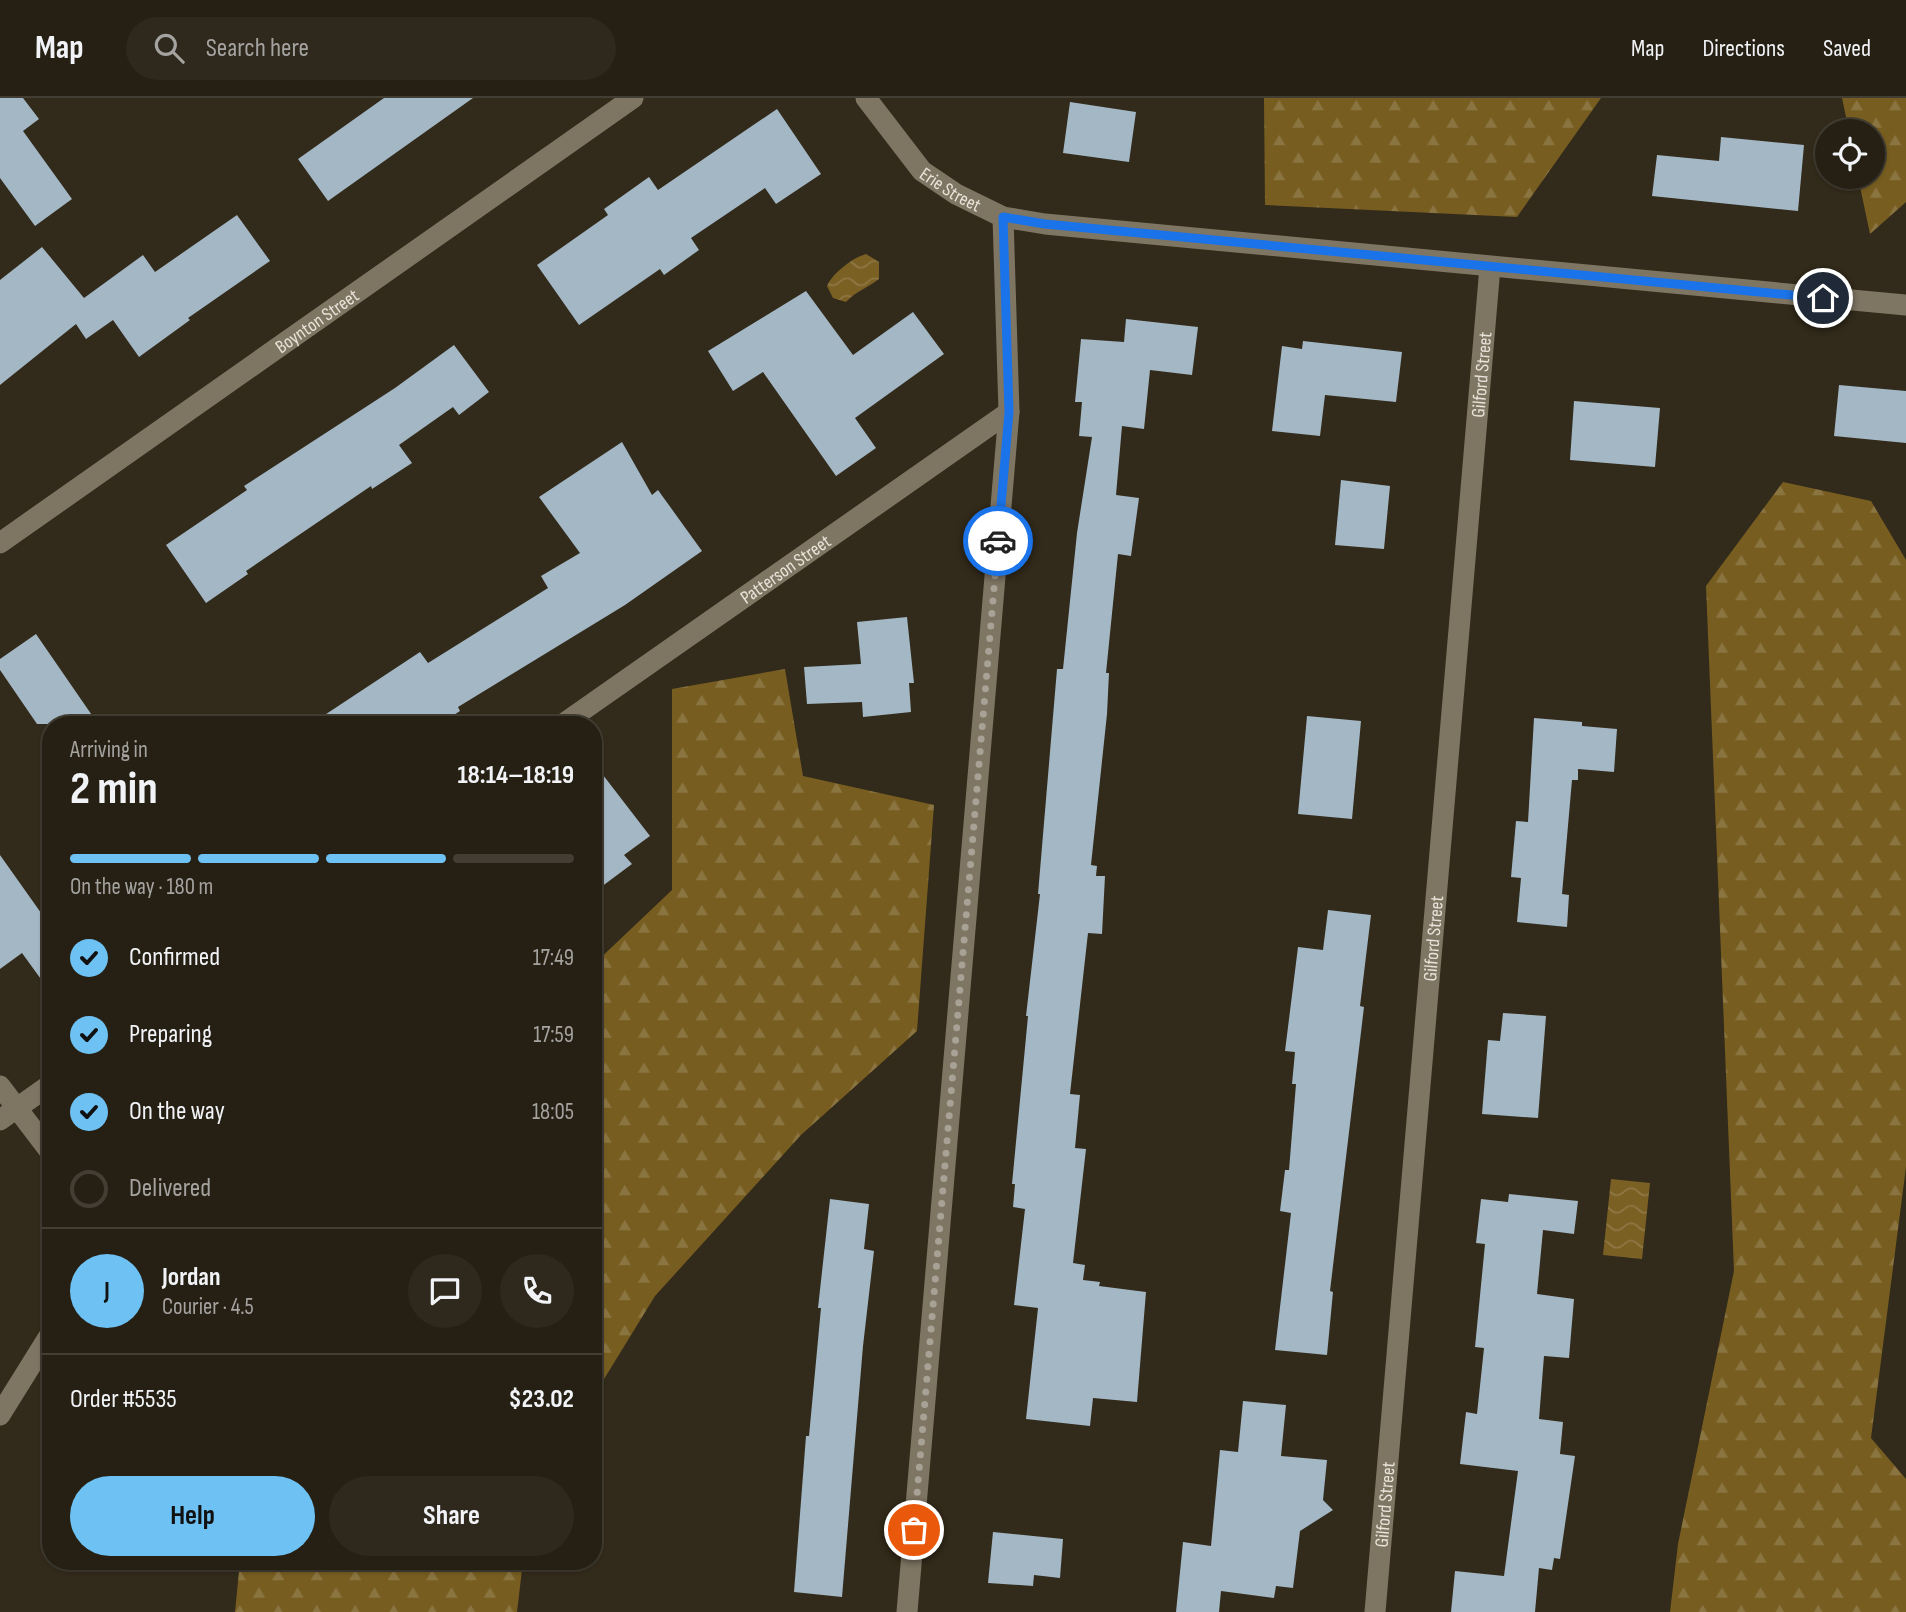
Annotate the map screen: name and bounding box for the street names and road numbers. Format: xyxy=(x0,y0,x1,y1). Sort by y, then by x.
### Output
street label: Erie Street xyxy=(915,163,985,218)
street label: Boynton Street xyxy=(271,284,364,359)
street label: Gilford Street xyxy=(1467,331,1497,418)
street label: Patterson Street xyxy=(736,530,836,610)
street label: Gilford Street xyxy=(1419,895,1449,982)
street label: Gilford Street xyxy=(1371,1461,1401,1548)

